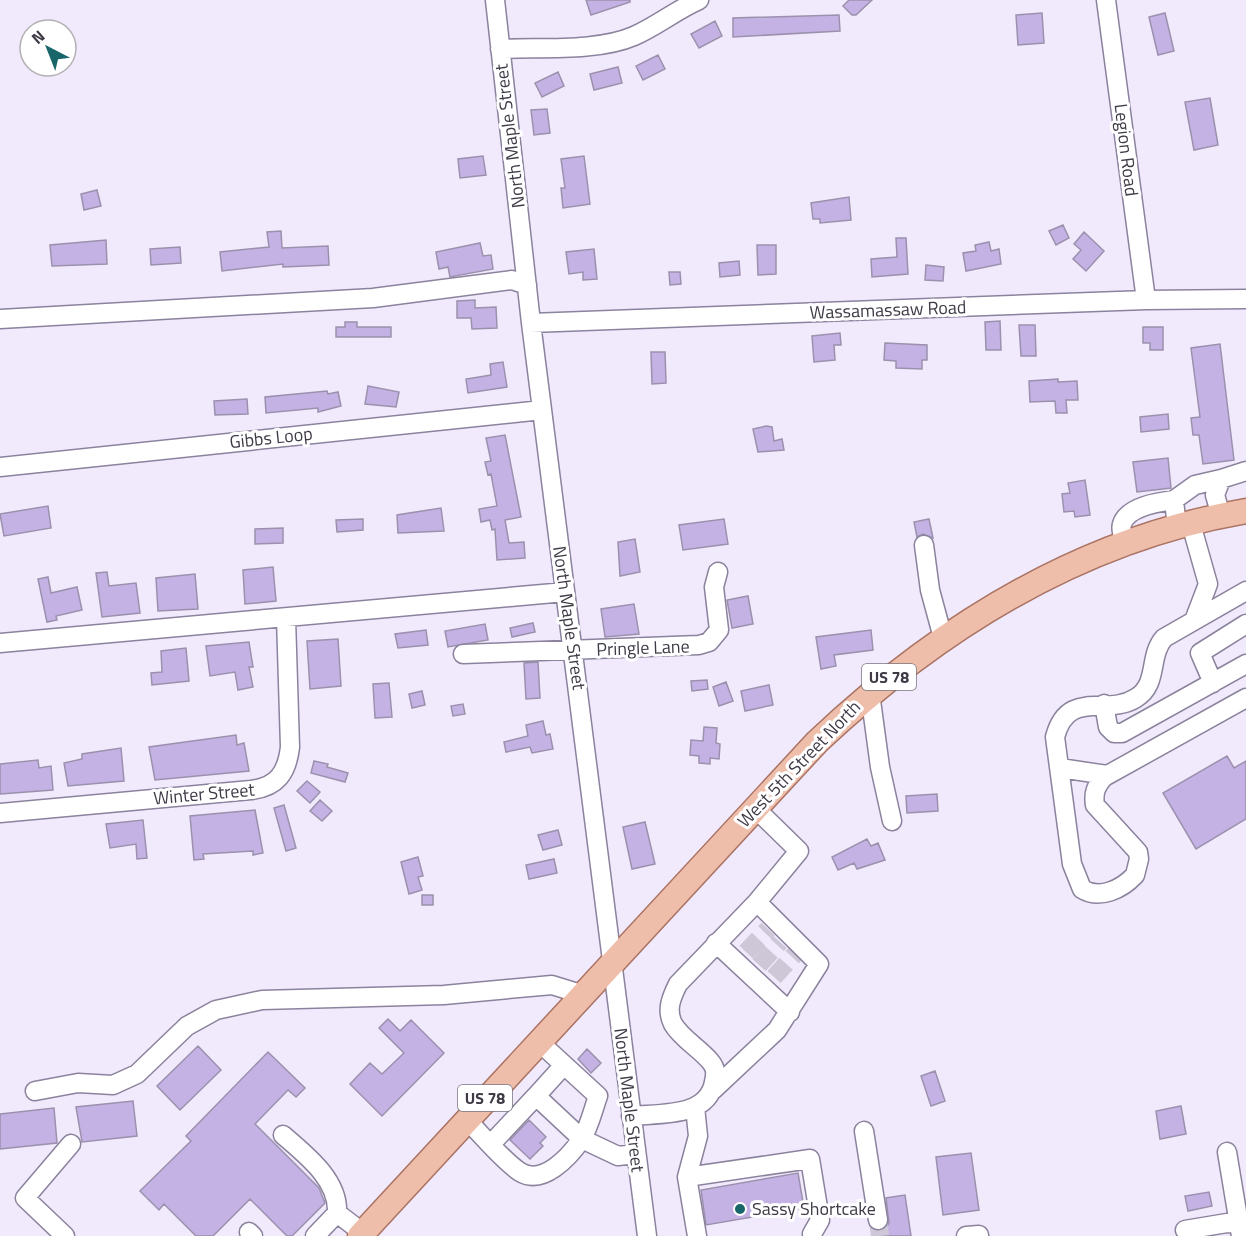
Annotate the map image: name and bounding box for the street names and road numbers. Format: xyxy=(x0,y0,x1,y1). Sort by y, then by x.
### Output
street label: North Maple Street xyxy=(487,62,532,210)
street label: Legion Road xyxy=(1107,102,1146,198)
street label: Wassamassaw Road xyxy=(809,293,967,326)
street label: Gibbs Loop xyxy=(228,420,314,455)
street label: North Maple Street xyxy=(546,544,593,692)
street label: Pringle Lane xyxy=(596,632,690,663)
road number: US 78 xyxy=(862,664,916,690)
street label: West 5th Street North xyxy=(731,694,867,833)
street label: Winter Street xyxy=(152,776,256,811)
street label: North Maple Street xyxy=(607,1026,652,1174)
road number: US 78 xyxy=(458,1085,512,1111)

